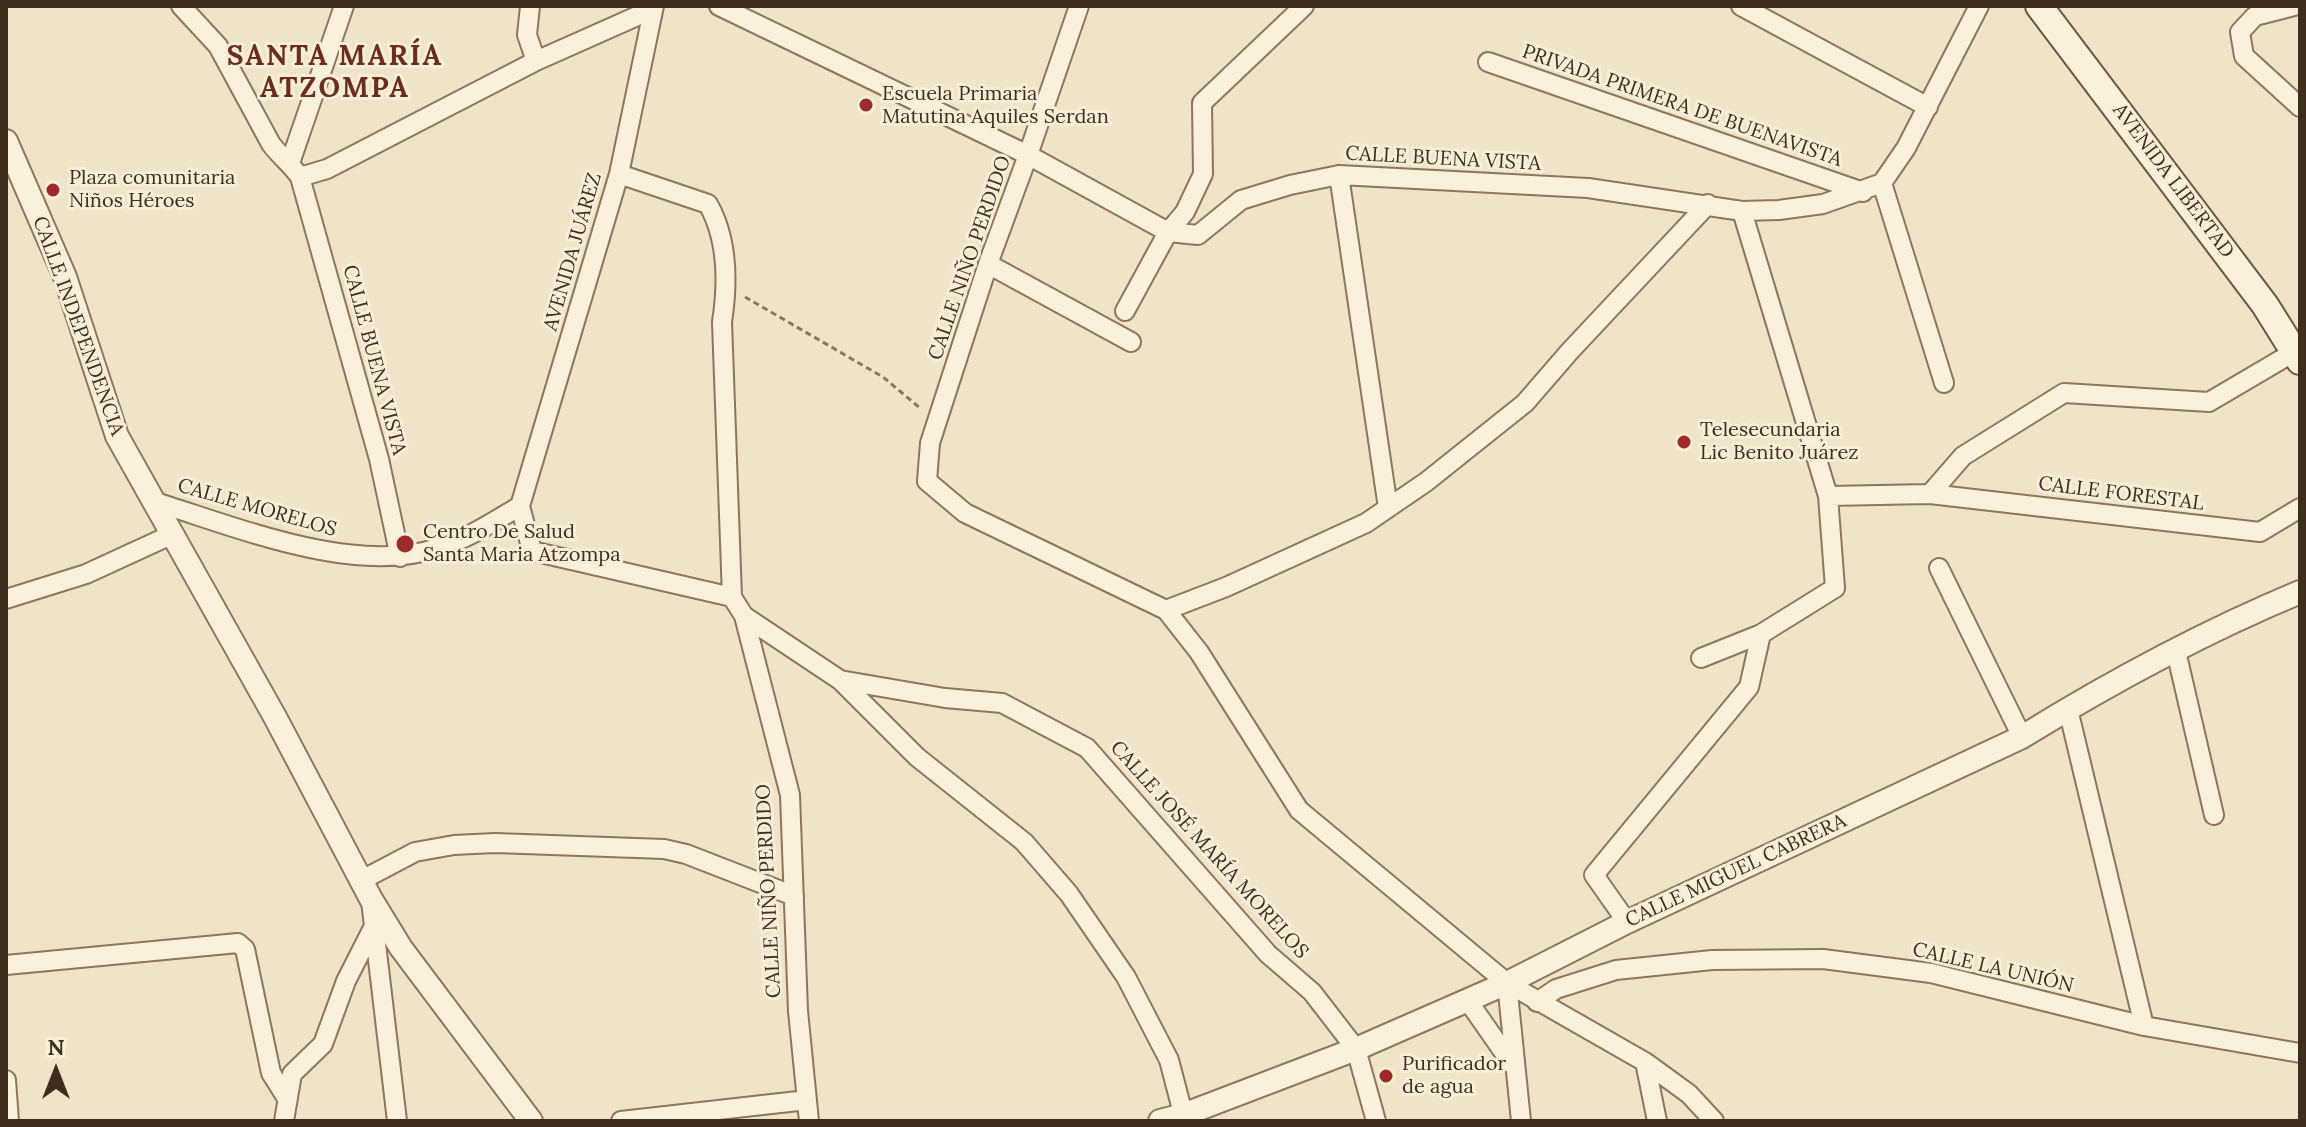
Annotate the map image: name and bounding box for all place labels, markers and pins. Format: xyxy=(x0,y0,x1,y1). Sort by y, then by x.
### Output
place label: Escuela Primaria Matutina Aquiles Serdan xyxy=(882,82,1109,129)
marker: Escuela Primaria Matutina Aquiles Serdan xyxy=(857,96,875,114)
place label: Plaza comunitaria Niños Héroes xyxy=(69,166,235,213)
marker: Plaza comunitaria Niños Héroes xyxy=(44,181,62,199)
place label: Telesecundaria Lic Benito Juárez xyxy=(1700,418,1858,465)
marker: Telesecundaria Lic Benito Juárez xyxy=(1675,433,1693,451)
place label: Centro De Salud Santa Maria Atzompa xyxy=(423,520,621,567)
marker: Centro De Salud Santa Maria Atzompa xyxy=(394,533,416,555)
place label: Purificador de agua xyxy=(1402,1052,1506,1099)
marker: Purificador de agua xyxy=(1377,1067,1395,1085)

